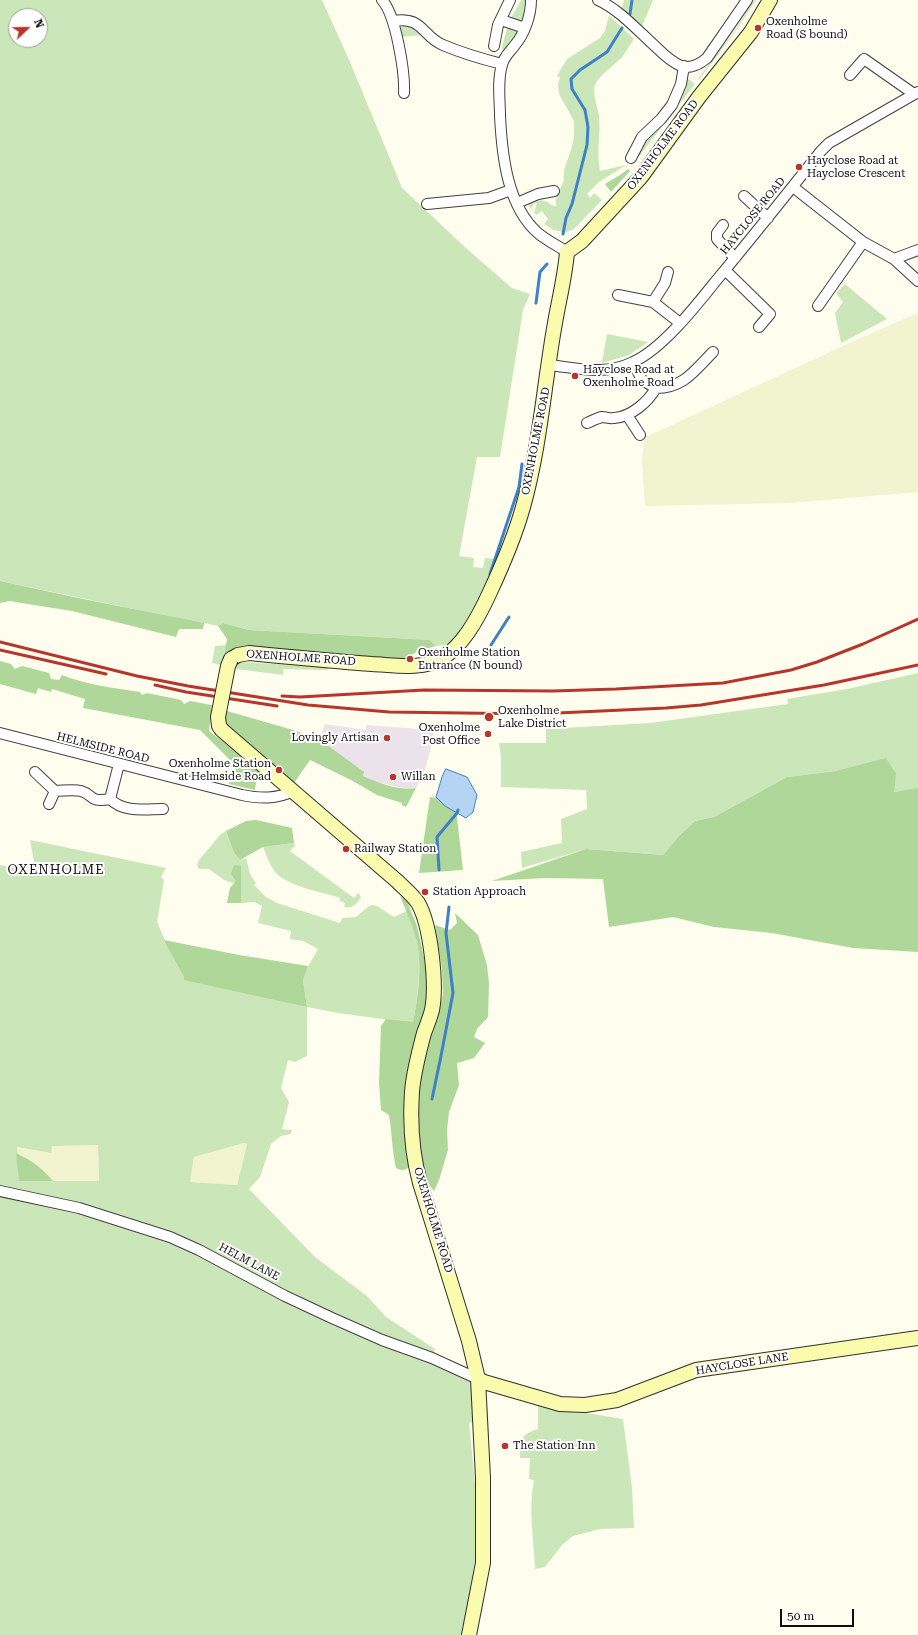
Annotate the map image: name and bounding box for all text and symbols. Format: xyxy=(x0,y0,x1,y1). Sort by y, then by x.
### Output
north arrow xyxy=(8,8,48,48)
place label: Oxenholme Road (S bound) xyxy=(766,15,847,41)
text: N xyxy=(31,17,46,30)
marker: Oxenholme Road (S bound) xyxy=(753,23,763,33)
street label: OXENHOLME ROAD xyxy=(625,97,701,193)
place label: Hayclose Road at Hayclose Crescent xyxy=(807,154,905,180)
marker: Hayclose Road at Hayclose Crescent xyxy=(794,162,804,172)
street label: HAYCLOSE ROAD xyxy=(718,175,788,257)
place label: Hayclose Road at Oxenholme Road xyxy=(583,363,674,389)
marker: Hayclose Road at Oxenholme Road xyxy=(570,371,580,381)
street label: OXENHOLME ROAD xyxy=(519,386,553,496)
place label: Oxenholme Station Entrance (N bound) xyxy=(418,646,522,672)
street label: OXENHOLME ROAD xyxy=(246,648,356,668)
marker: Oxenholme Station Entrance (N bound) xyxy=(405,654,415,664)
place label: Oxenholme Lake District xyxy=(498,704,566,730)
marker: Oxenholme Lake District xyxy=(483,711,495,723)
place label: Oxenholme Post Office xyxy=(419,721,480,747)
marker: Oxenholme Post Office xyxy=(483,729,493,739)
street label: HELMSIDE ROAD xyxy=(55,730,151,766)
place label: Lovingly Artisan xyxy=(291,731,379,745)
marker: Lovingly Artisan xyxy=(382,733,392,743)
place label: Oxenholme Station at Helmside Road xyxy=(169,757,271,783)
marker: Oxenholme Station at Helmside Road xyxy=(274,765,284,775)
place label: Willan xyxy=(401,770,436,784)
marker: Willan xyxy=(388,772,398,782)
place label: Railway Station xyxy=(354,842,436,856)
marker: Railway Station xyxy=(341,844,351,854)
district label: OXENHOLME xyxy=(7,862,105,878)
place label: Station Approach xyxy=(433,885,526,899)
marker: Station Approach xyxy=(420,887,430,897)
street label: OXENHOLME ROAD xyxy=(411,1166,455,1274)
street label: HELM LANE xyxy=(216,1241,282,1283)
street label: HAYCLOSE LANE xyxy=(695,1350,789,1378)
place label: The Station Inn xyxy=(513,1439,596,1453)
marker: The Station Inn xyxy=(500,1441,510,1451)
scale bar xyxy=(782,1601,856,1627)
text: 50 m xyxy=(787,1609,814,1623)

